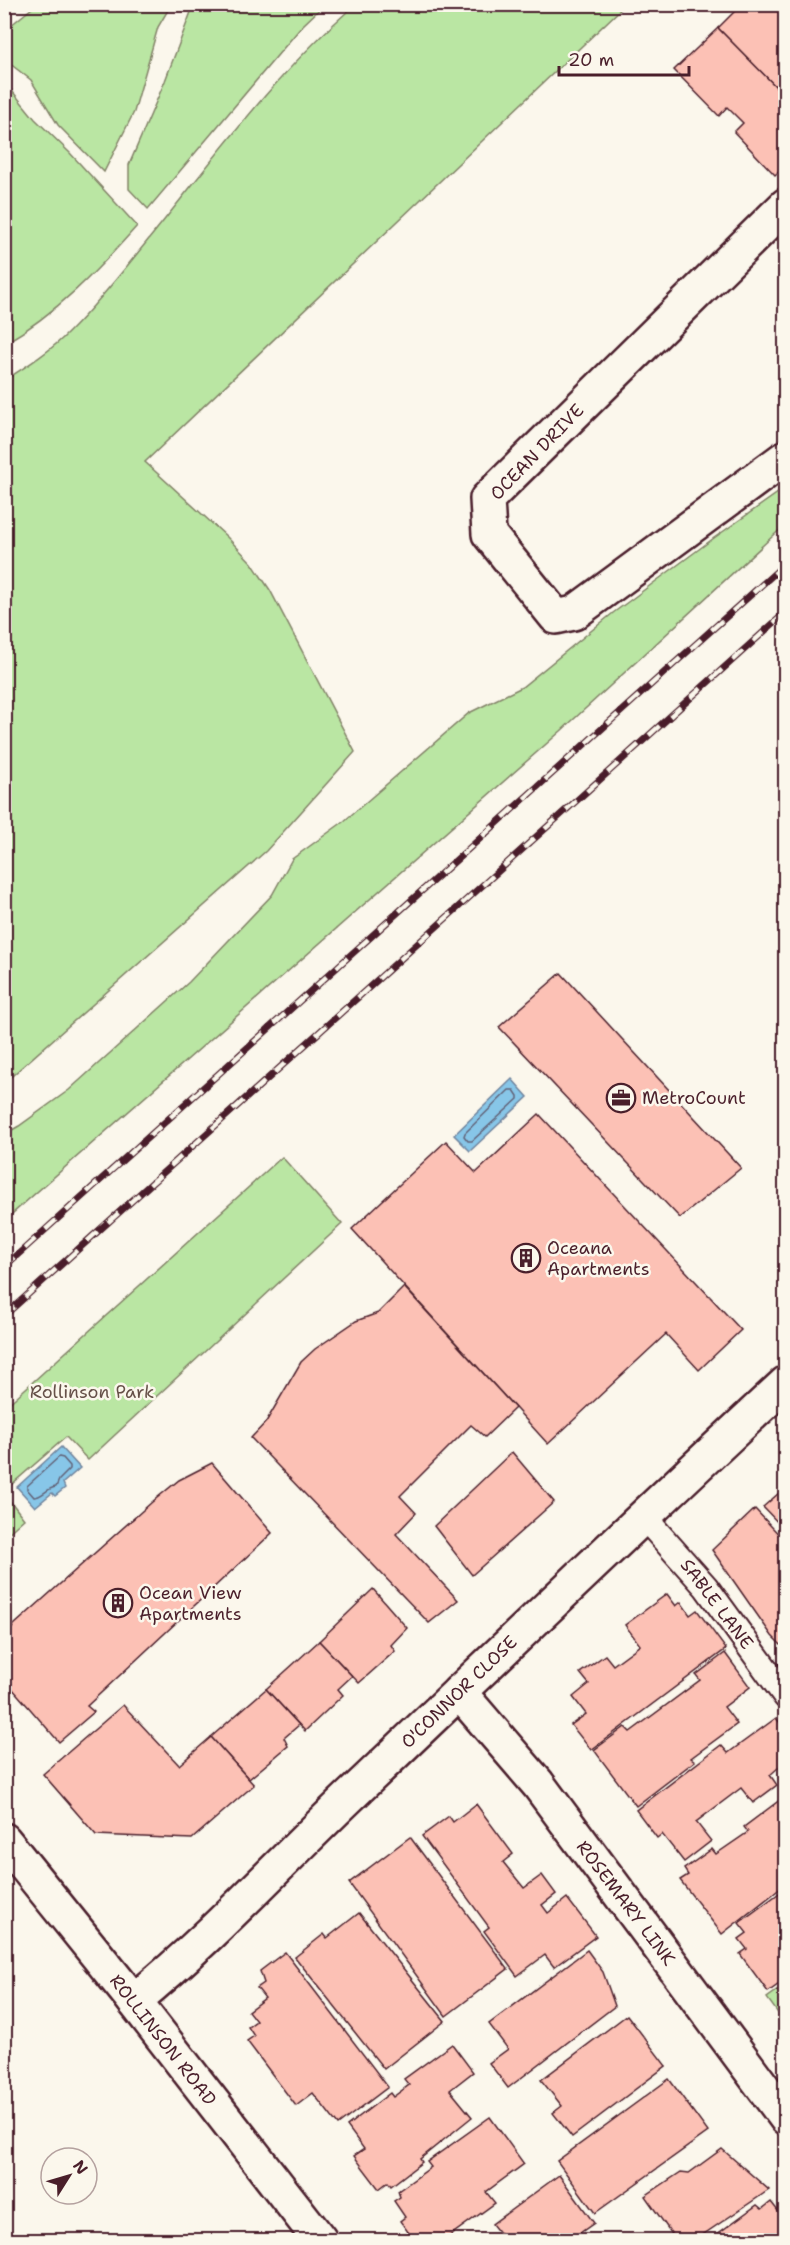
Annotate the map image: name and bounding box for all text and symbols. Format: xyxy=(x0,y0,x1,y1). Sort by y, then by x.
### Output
scale bar xyxy=(559,39,690,77)
text: 20 m xyxy=(568,48,614,72)
street label: OCEAN DRIVE xyxy=(485,399,589,505)
office icon: MetroCount xyxy=(605,1082,637,1114)
place label: MetroCount xyxy=(642,1086,746,1110)
place label: Oceana Apartments xyxy=(547,1236,650,1281)
building icon: Oceana Apartments xyxy=(510,1242,542,1274)
park label: Rollinson Park xyxy=(30,1380,154,1404)
street label: SABLE LANE xyxy=(675,1554,759,1654)
place label: Ocean View Apartments xyxy=(139,1581,242,1626)
building icon: Ocean View Apartments xyxy=(102,1587,134,1619)
street label: O'CONNOR CLOSE xyxy=(396,1630,522,1754)
street label: ROSEMARY LINK xyxy=(571,1836,681,1971)
street label: ROLLINSON ROAD xyxy=(104,1970,222,2111)
north arrow xyxy=(39,2146,99,2206)
text: N xyxy=(68,2156,93,2179)

